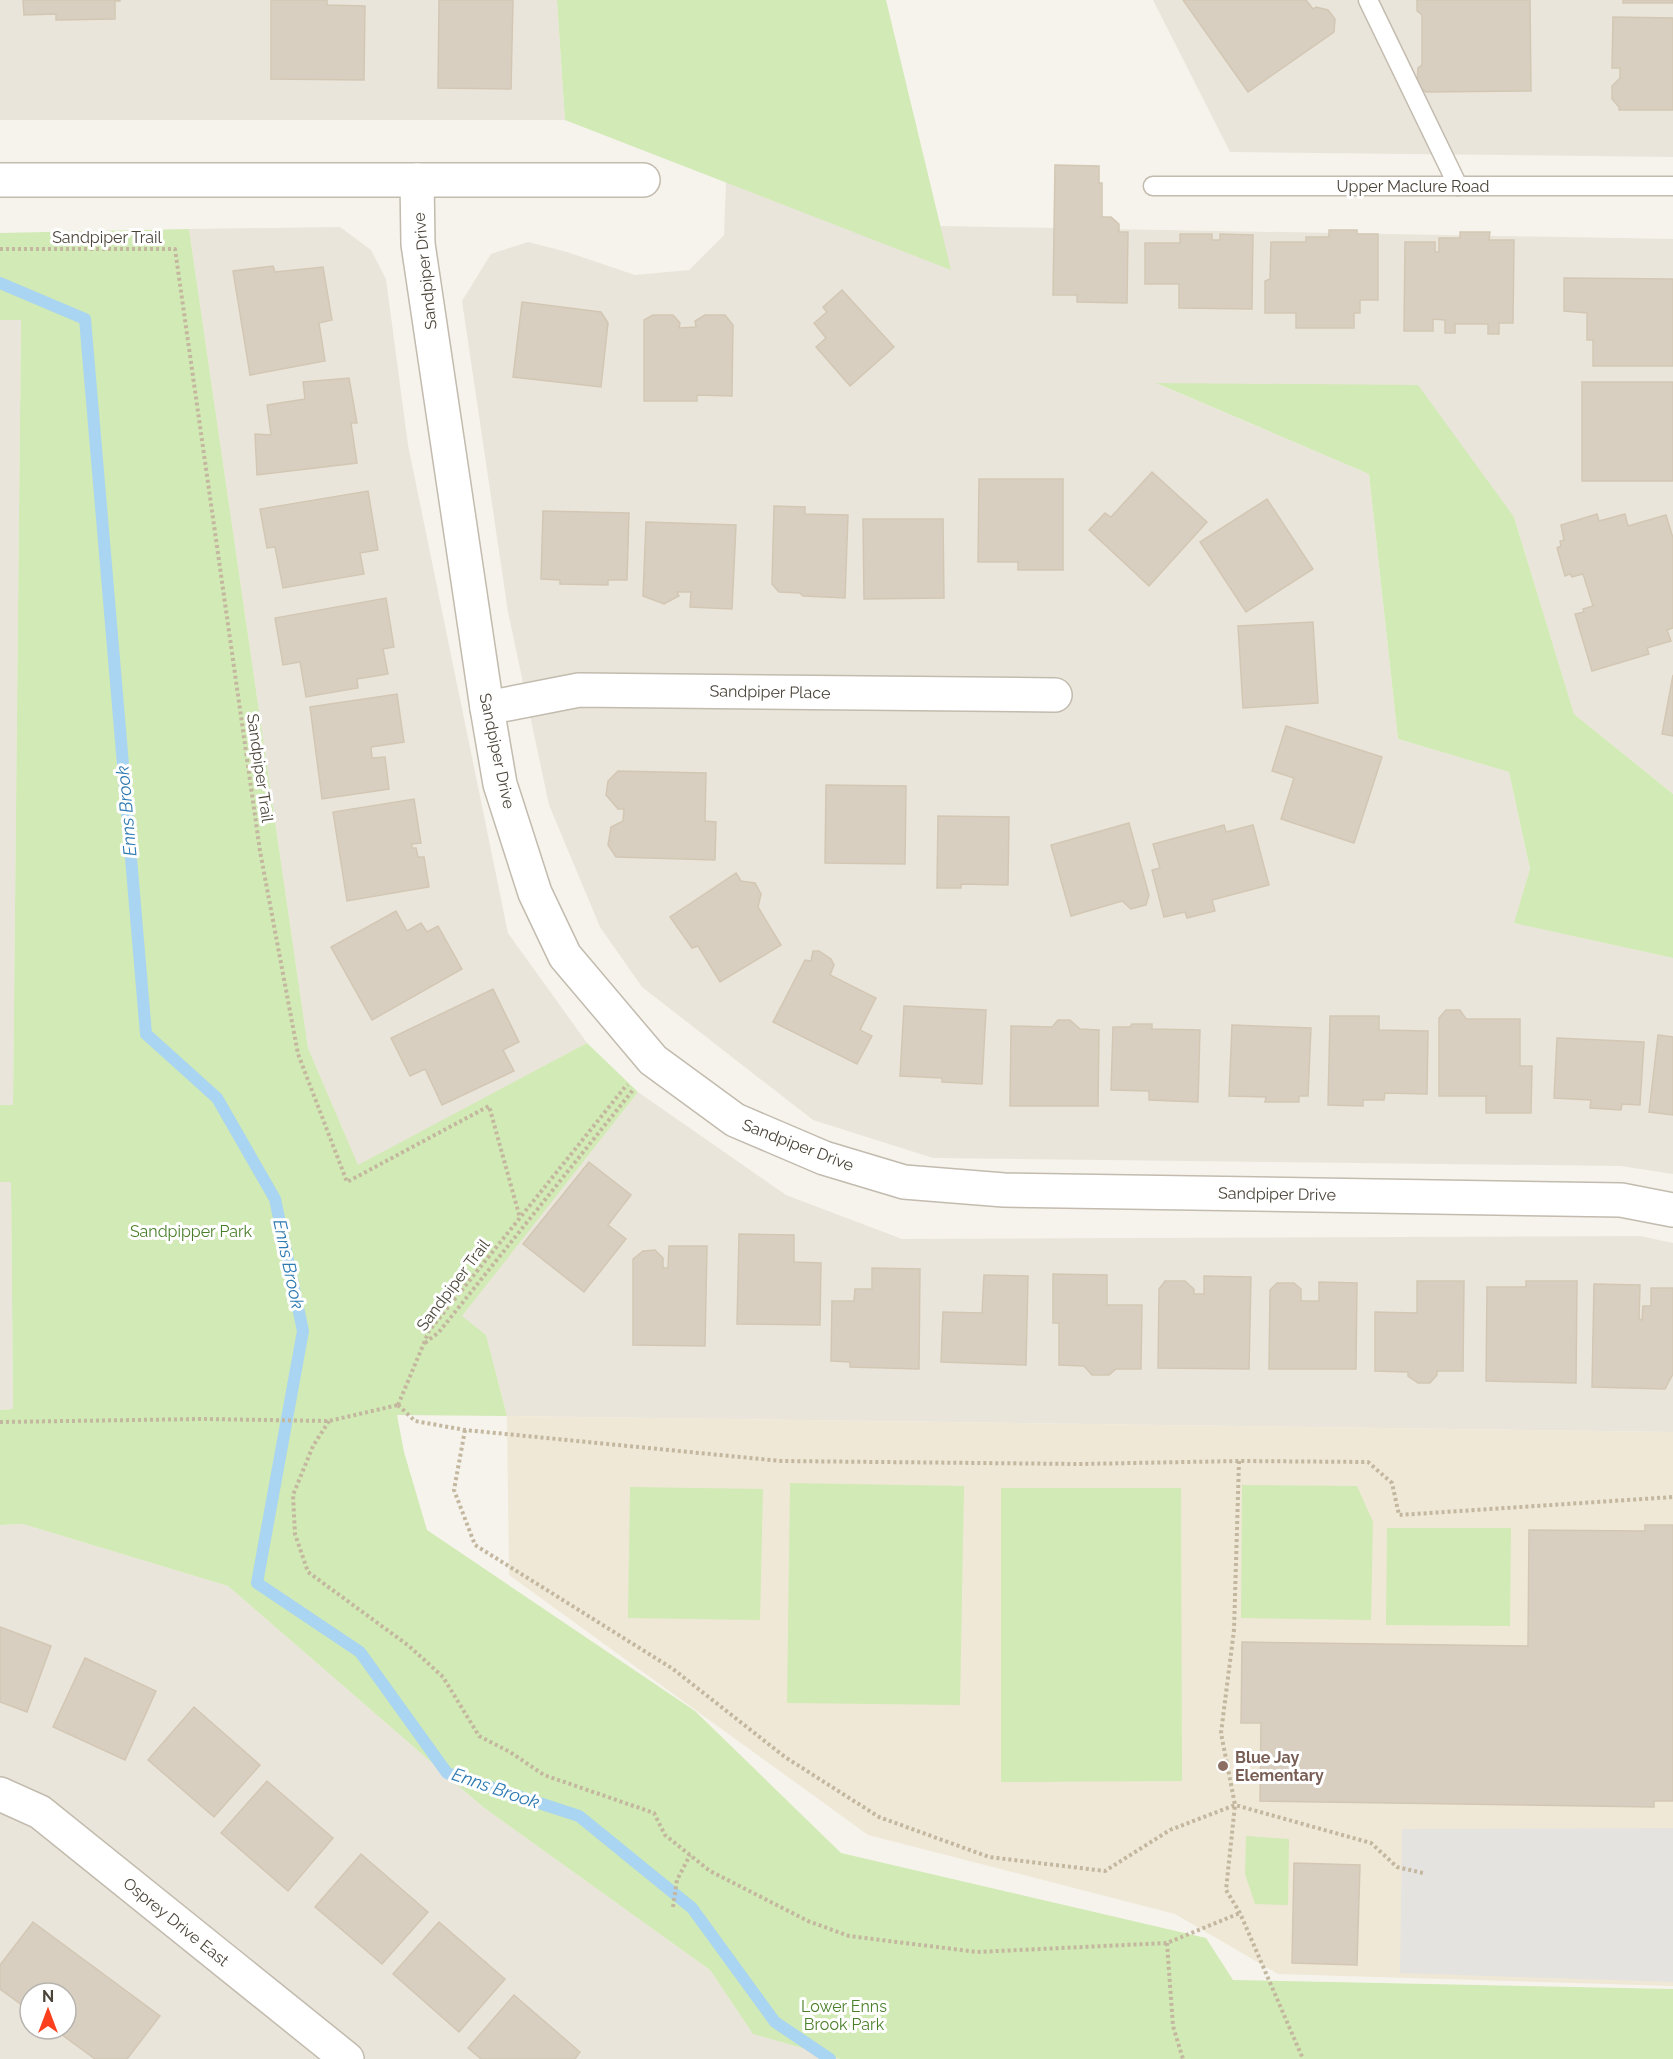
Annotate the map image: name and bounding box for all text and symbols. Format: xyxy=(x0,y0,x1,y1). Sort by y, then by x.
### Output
street label: Upper Maclure Road xyxy=(1337,177,1490,196)
street label: Sandpiper Drive xyxy=(409,211,441,331)
street label: Sandpiper Trail xyxy=(52,228,162,247)
street label: Sandpiper Place xyxy=(709,681,831,703)
street label: Sandpiper Drive xyxy=(475,691,519,811)
street label: Sandpiper Trail xyxy=(243,712,277,824)
water label: Enns Brook xyxy=(112,764,140,857)
street label: Sandpiper Drive xyxy=(740,1115,856,1175)
street label: Sandpiper Drive xyxy=(1218,1183,1336,1205)
water label: Enns Brook xyxy=(269,1217,309,1311)
park label: Sandpipper Park xyxy=(130,1222,253,1241)
street label: Sandpiper Trail xyxy=(412,1235,494,1335)
place label: Blue Jay Elementary xyxy=(1235,1748,1324,1785)
marker: Blue Jay Elementary xyxy=(1216,1759,1230,1773)
water label: Enns Brook xyxy=(449,1763,543,1813)
street label: Osprey Drive East xyxy=(119,1874,233,1971)
north arrow xyxy=(18,1981,78,2041)
text: N xyxy=(42,1987,54,2006)
park label: Lower Enns Brook Park xyxy=(801,1997,887,2034)

